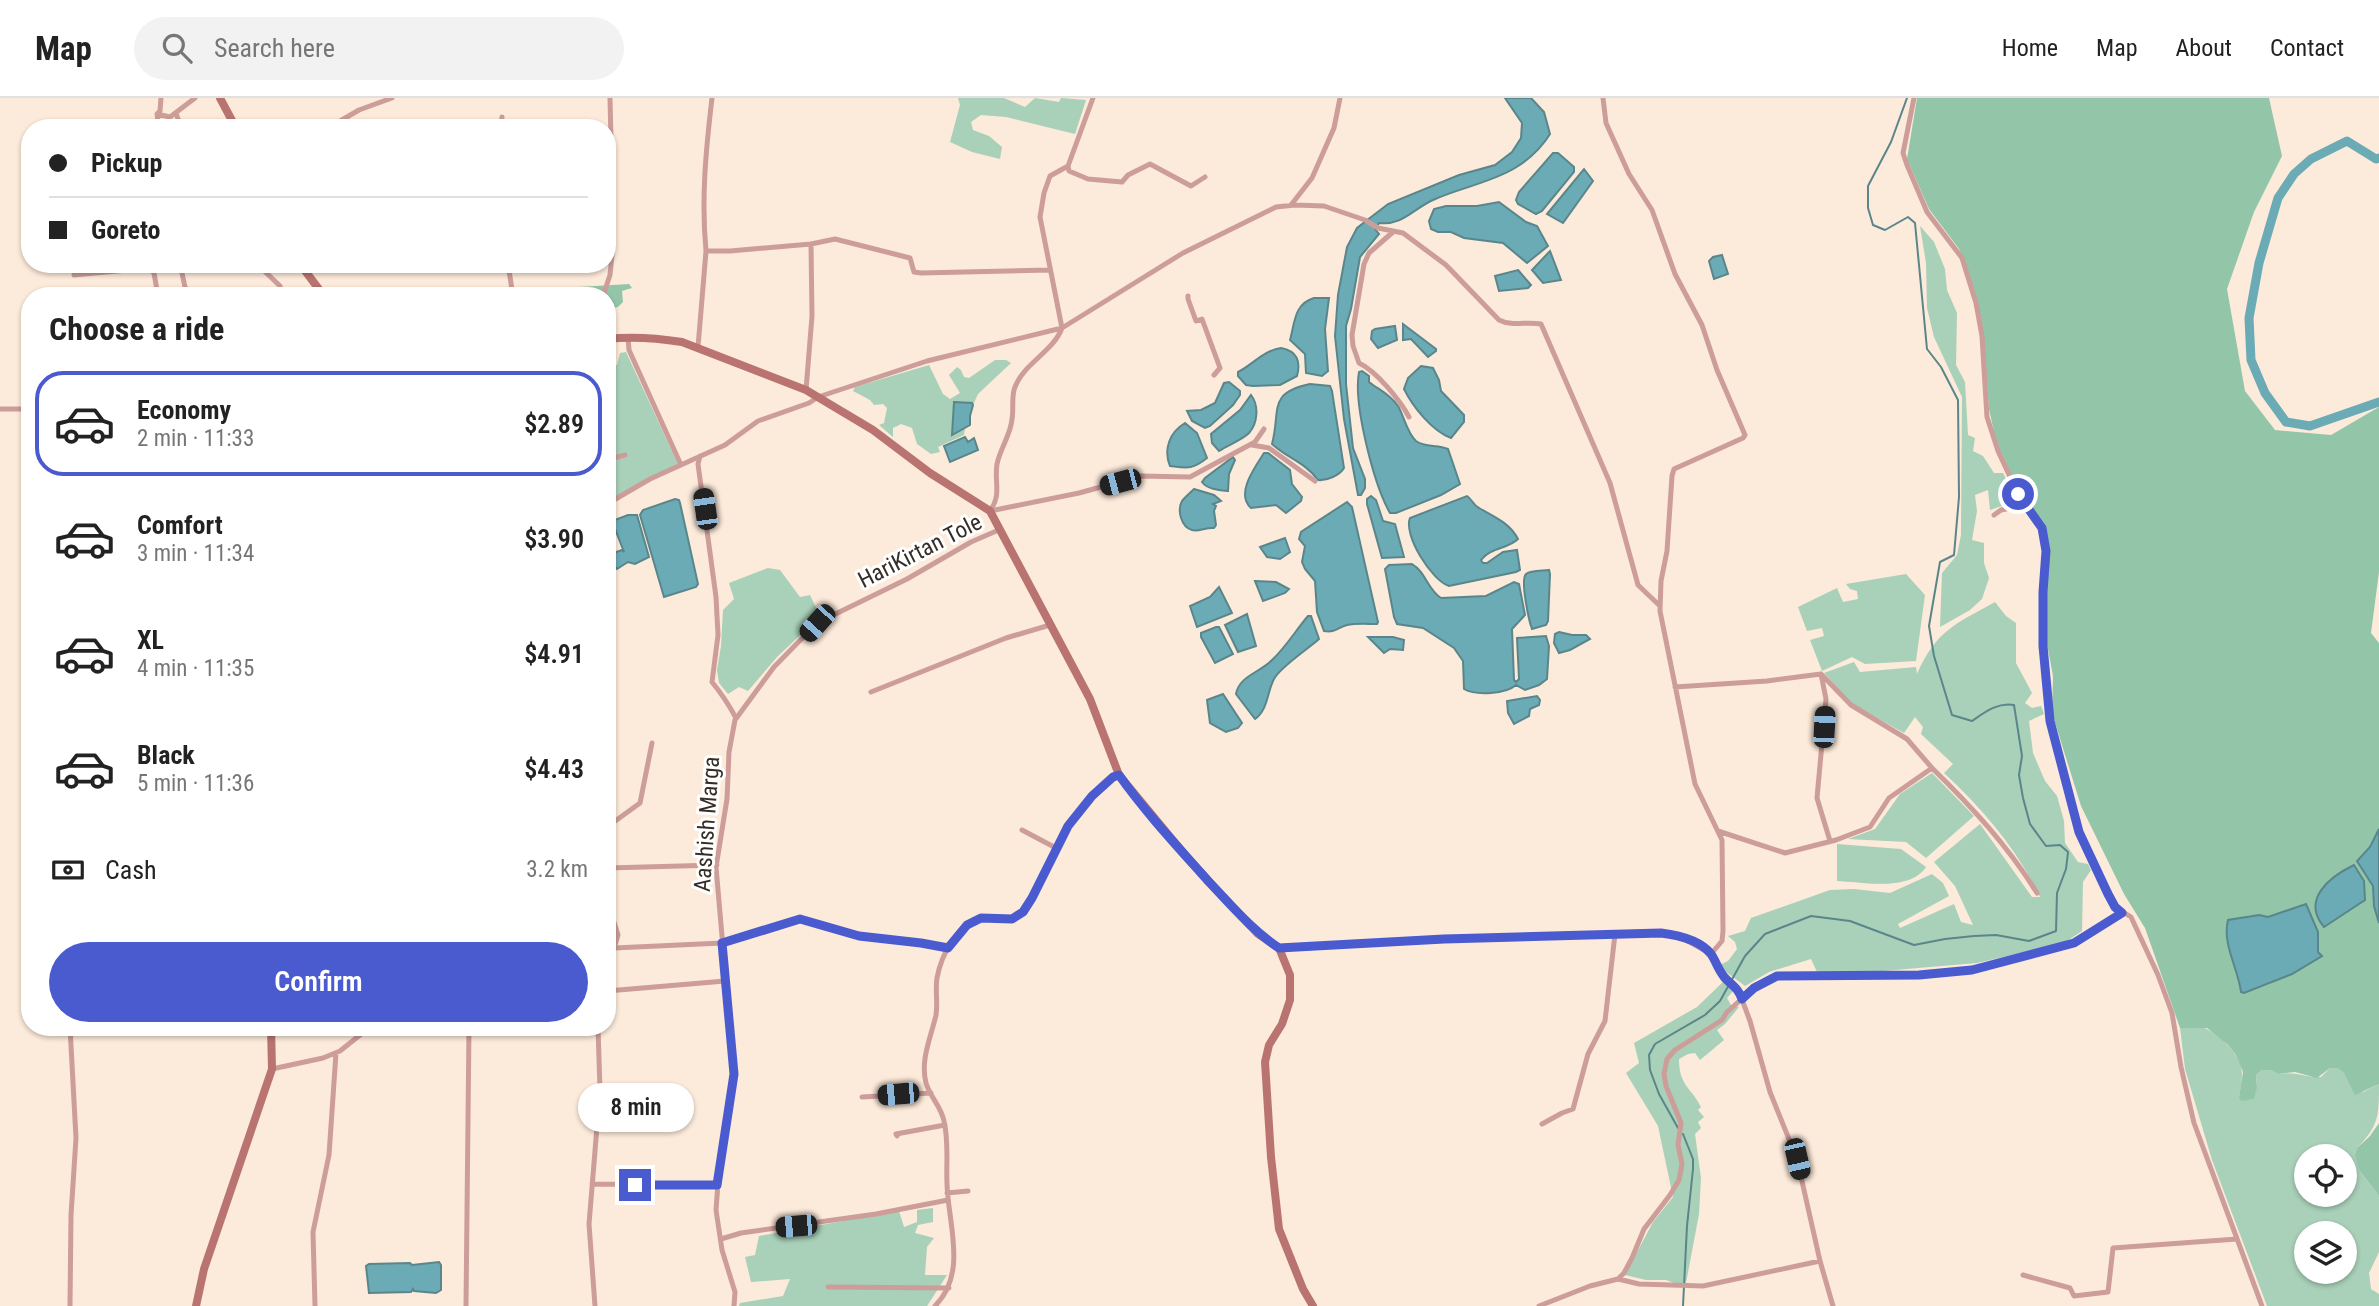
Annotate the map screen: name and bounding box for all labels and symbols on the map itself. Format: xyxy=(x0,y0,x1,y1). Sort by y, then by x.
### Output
car xyxy=(1097,466,1144,498)
route start xyxy=(2002,478,2034,510)
car xyxy=(692,487,719,531)
street label: HariKirtan Tole xyxy=(854,508,986,594)
car xyxy=(796,600,839,646)
car xyxy=(1813,705,1836,749)
street label: Aashish Marga xyxy=(689,755,725,893)
car xyxy=(877,1082,920,1106)
callout: 8 min xyxy=(577,1084,693,1132)
car xyxy=(1783,1136,1812,1182)
route end xyxy=(619,1169,651,1201)
car xyxy=(775,1214,818,1238)

